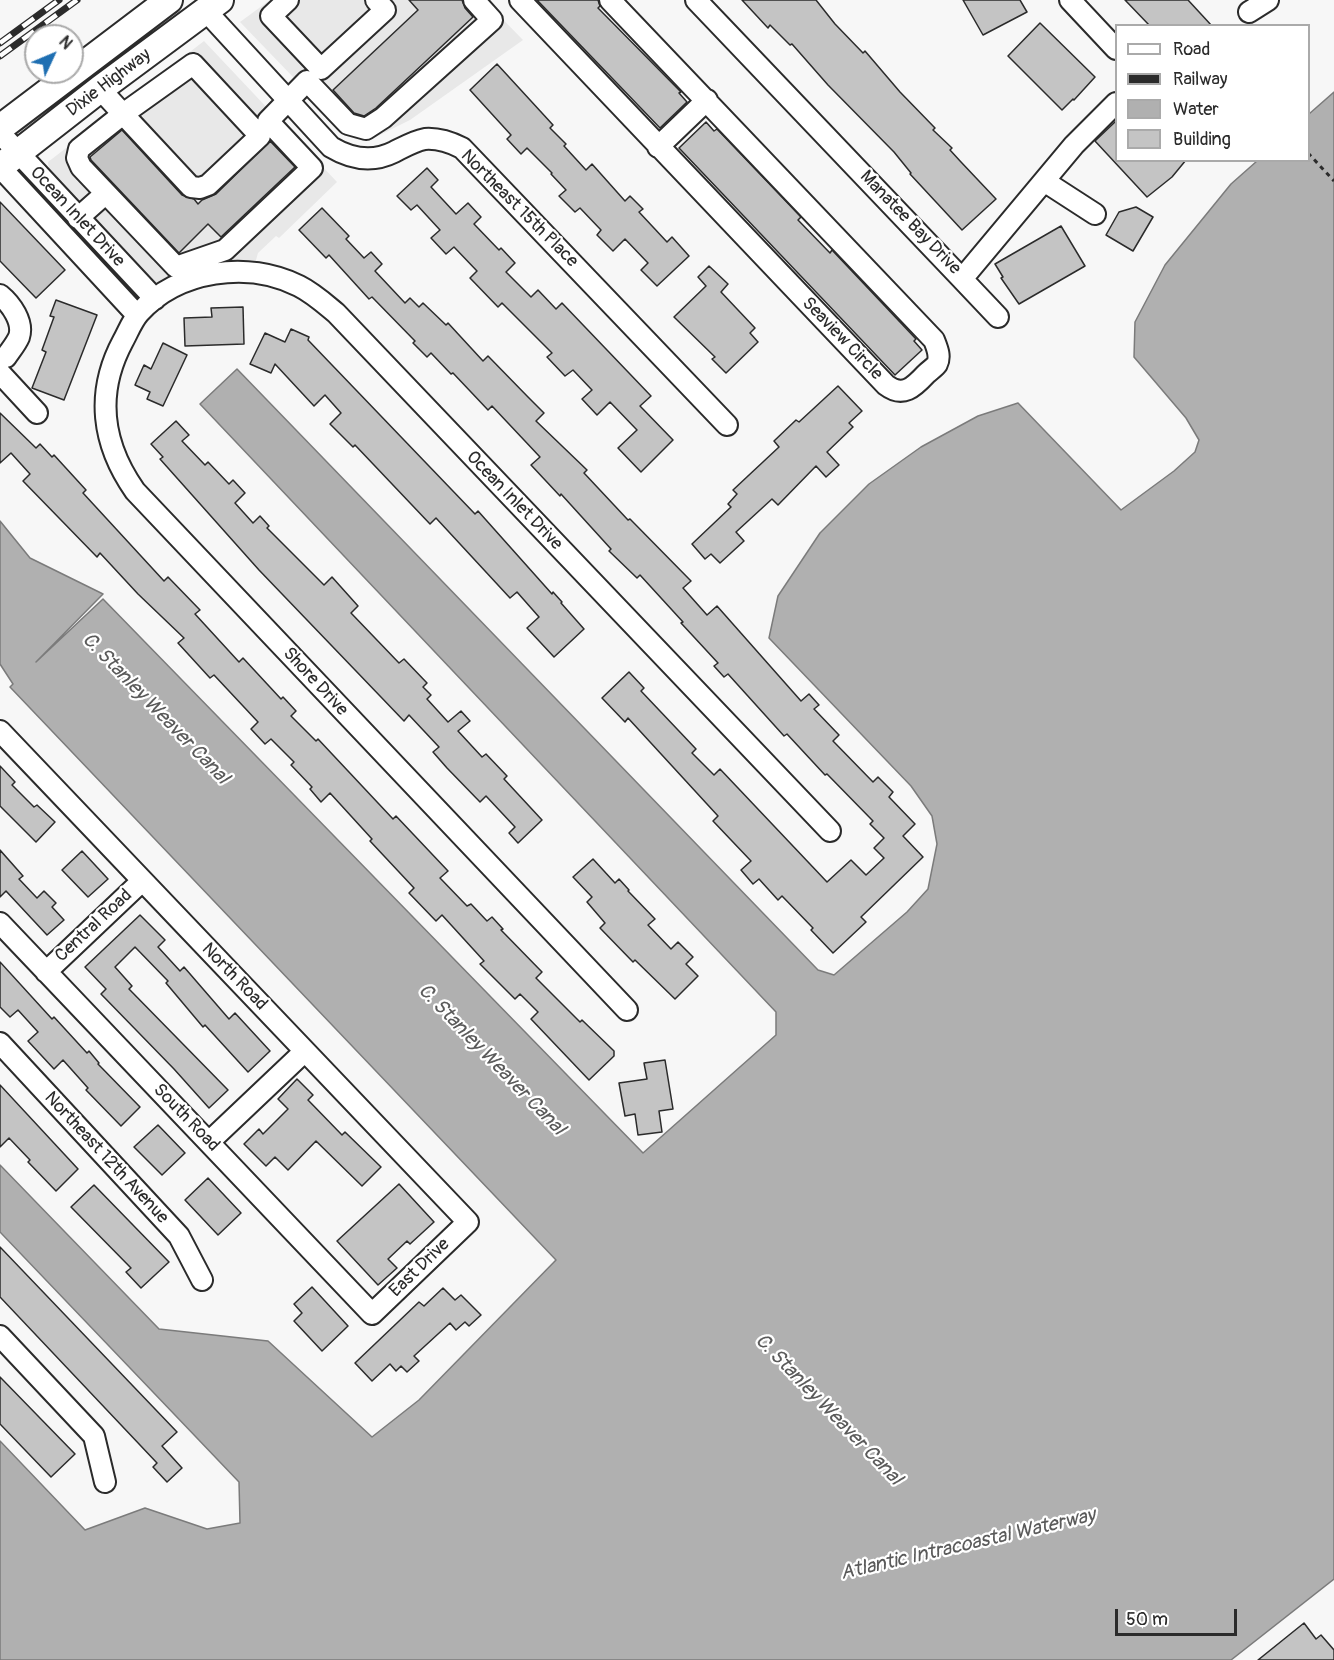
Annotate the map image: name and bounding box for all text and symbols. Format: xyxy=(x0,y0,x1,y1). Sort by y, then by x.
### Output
north arrow xyxy=(24,24,84,84)
legend xyxy=(1115,24,1310,162)
text: N xyxy=(55,32,76,54)
text: Road xyxy=(1173,38,1210,61)
street label: Dixie Highway xyxy=(63,44,155,122)
text: Railway xyxy=(1173,68,1228,91)
text: Water xyxy=(1173,98,1219,121)
text: Building xyxy=(1173,128,1231,151)
street label: Northeast 15th Place xyxy=(456,146,582,272)
street label: Ocean Inlet Drive xyxy=(25,162,129,272)
street label: Manatee Bay Drive xyxy=(855,166,965,280)
street label: Seaview Circle xyxy=(797,293,887,385)
street label: Ocean Inlet Drive xyxy=(461,447,567,555)
water label: C. Stanley Weaver Canal xyxy=(76,628,234,790)
street label: Shore Drive xyxy=(278,643,352,721)
street label: Central Road xyxy=(51,885,137,967)
street label: North Road xyxy=(197,939,271,1015)
water label: C. Stanley Weaver Canal xyxy=(412,979,570,1141)
street label: South Road xyxy=(148,1080,224,1156)
street label: Northeast 12th Avenue xyxy=(39,1088,173,1228)
street label: East Drive xyxy=(385,1234,455,1302)
water label: C. Stanley Weaver Canal xyxy=(749,1329,907,1491)
water label: Atlantic Intracoastal Waterway xyxy=(838,1504,1098,1586)
scale bar xyxy=(1118,1597,1240,1635)
text: 50 m xyxy=(1126,1608,1168,1631)

